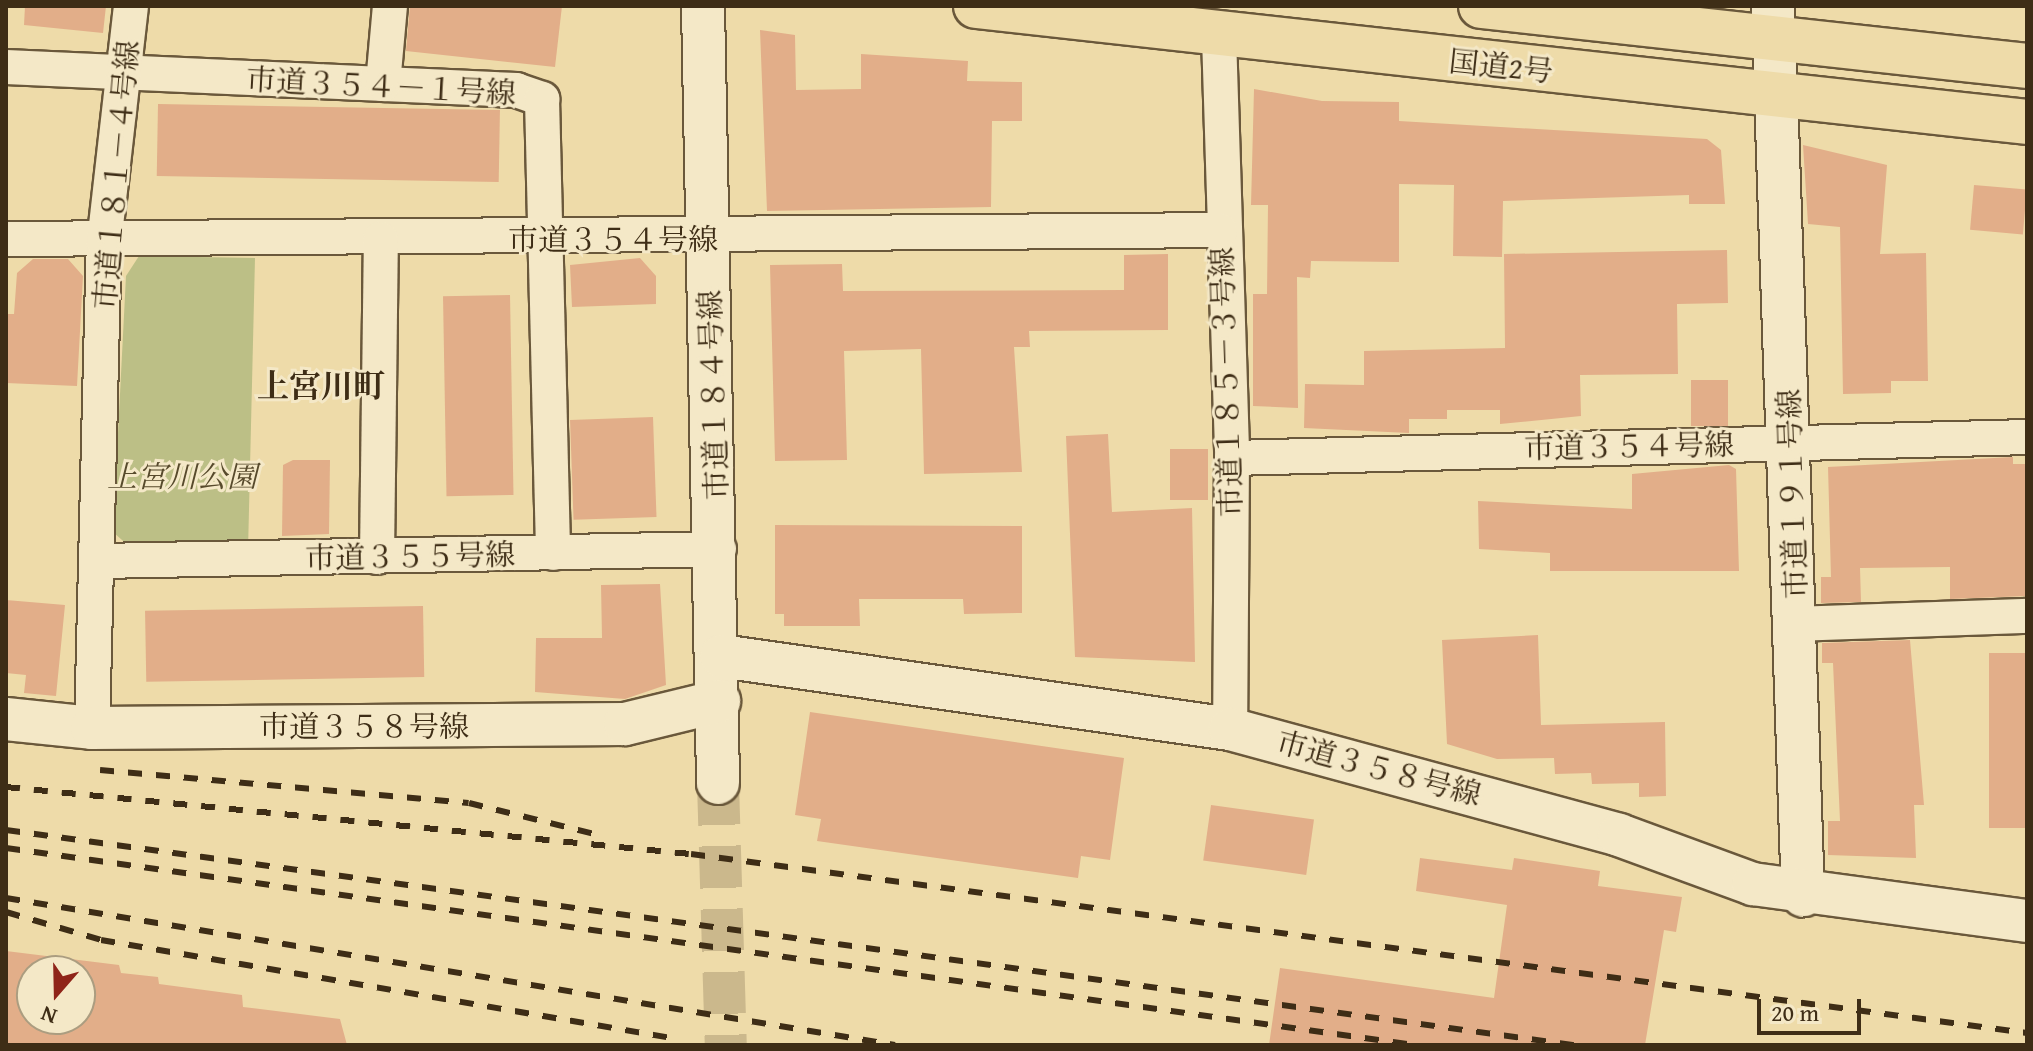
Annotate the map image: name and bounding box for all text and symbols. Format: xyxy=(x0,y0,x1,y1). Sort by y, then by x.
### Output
street label: 市道１８１－４号線 xyxy=(86,39,146,311)
street label: 国道2号 xyxy=(1447,43,1555,89)
street label: 市道３５４－１号線 xyxy=(245,61,517,111)
street label: 市道３５４号線 xyxy=(508,221,718,257)
street label: 市道１８５－３号線 xyxy=(1203,246,1249,518)
street label: 市道１８４号線 xyxy=(691,289,735,501)
district label: 上宮川町 xyxy=(257,367,385,405)
street label: 市道１９１号線 xyxy=(1770,388,1814,600)
street label: 市道３５４号線 xyxy=(1524,426,1734,466)
park label: 上宮川公園 xyxy=(107,458,257,494)
street label: 市道３５５号線 xyxy=(305,536,515,576)
street label: 市道３５８号線 xyxy=(259,708,469,744)
street label: 市道３５８号線 xyxy=(1273,723,1485,813)
north arrow xyxy=(16,955,96,1035)
scale bar xyxy=(1761,983,1865,1033)
text: 20 m xyxy=(1771,995,1819,1030)
text: N xyxy=(36,998,61,1033)

